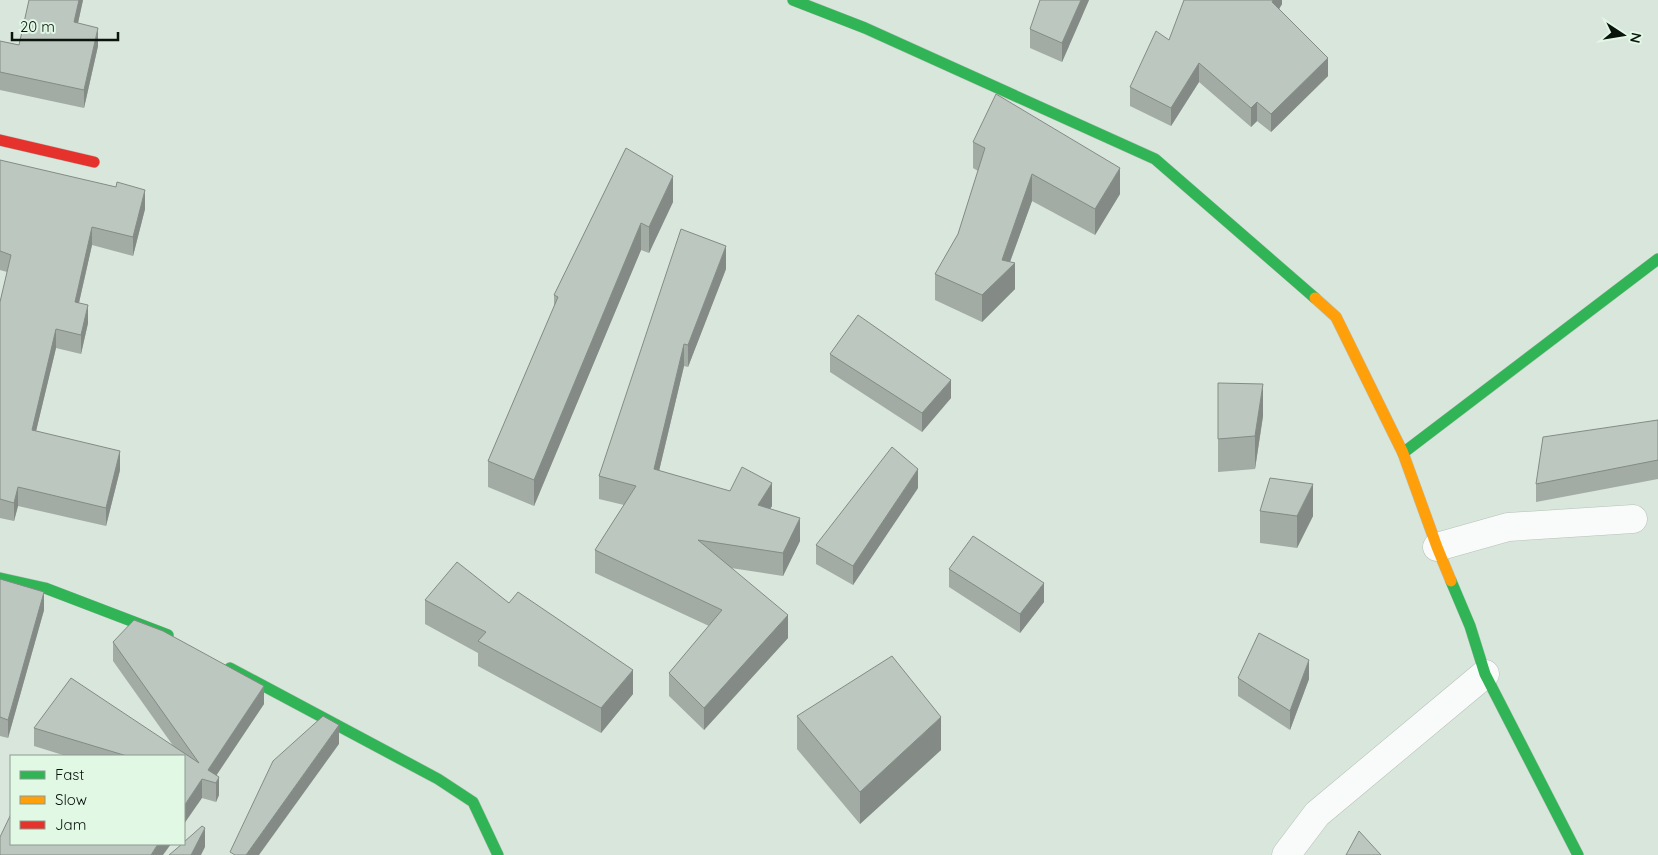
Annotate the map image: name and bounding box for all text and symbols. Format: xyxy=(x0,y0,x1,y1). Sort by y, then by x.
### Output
scale bar xyxy=(12,10,119,42)
north arrow xyxy=(1598,10,1648,60)
text: 20 m xyxy=(20,17,55,36)
text: N xyxy=(1626,31,1646,45)
legend xyxy=(10,755,185,845)
text: Fast xyxy=(55,765,84,784)
text: Slow xyxy=(55,790,87,809)
text: Jam xyxy=(55,815,86,834)

